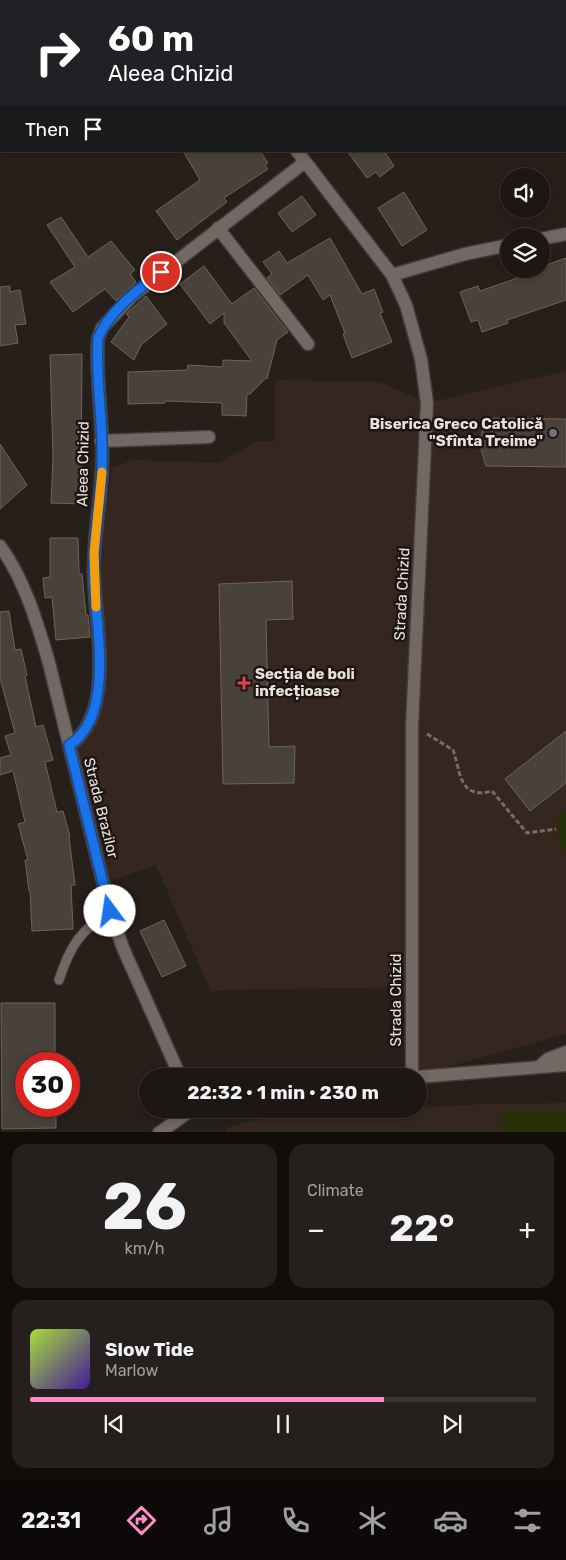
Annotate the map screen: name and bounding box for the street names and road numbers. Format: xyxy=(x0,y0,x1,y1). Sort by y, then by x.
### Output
street label: Aleea Chizid xyxy=(73,421,93,507)
street label: Strada Chizid xyxy=(391,547,413,641)
street label: Strada Brazilor xyxy=(80,756,122,860)
street label: Strada Chizid xyxy=(387,954,405,1046)

